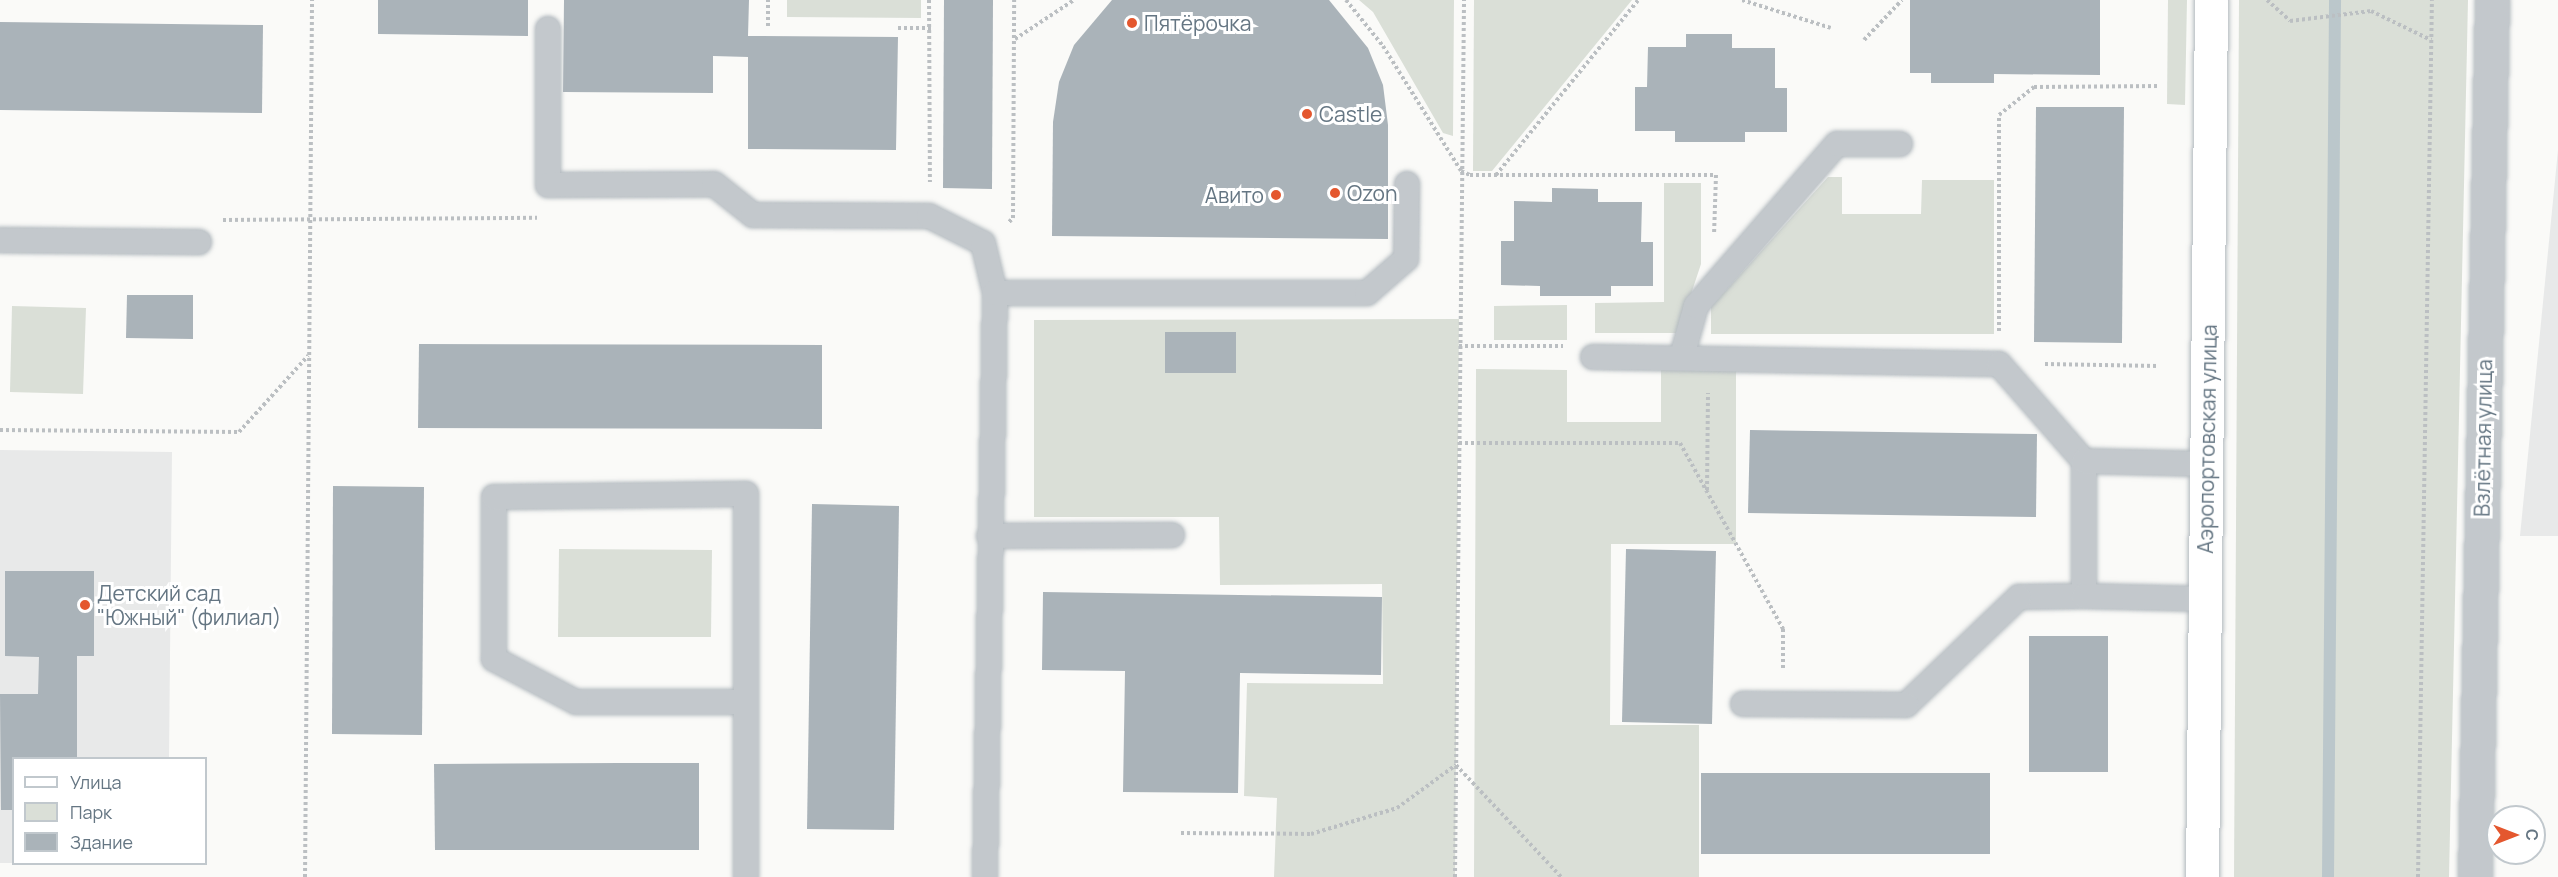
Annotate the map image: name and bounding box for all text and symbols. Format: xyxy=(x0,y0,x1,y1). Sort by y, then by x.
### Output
place label: Пятёрочка xyxy=(1144,10,1251,36)
marker: Пятёрочка xyxy=(1125,16,1139,30)
place label: Castle xyxy=(1319,101,1382,127)
marker: Castle xyxy=(1300,107,1314,121)
place label: Ozon xyxy=(1347,180,1397,206)
place label: Авито xyxy=(1205,182,1264,208)
marker: Ozon xyxy=(1328,186,1342,200)
marker: Авито xyxy=(1269,188,1283,202)
street label: Аэропортовская улица xyxy=(2192,324,2222,554)
street label: Взлётная улица xyxy=(2469,359,2497,517)
place label: Детский сад "Южный" (филиал) xyxy=(97,580,282,630)
marker: Детский сад "Южный" (филиал) xyxy=(78,598,92,612)
legend xyxy=(12,757,207,865)
text: Улица xyxy=(70,770,122,794)
text: Парк xyxy=(70,800,112,824)
north arrow xyxy=(2486,805,2546,865)
text: С xyxy=(2521,829,2543,841)
text: Здание xyxy=(70,830,133,854)

